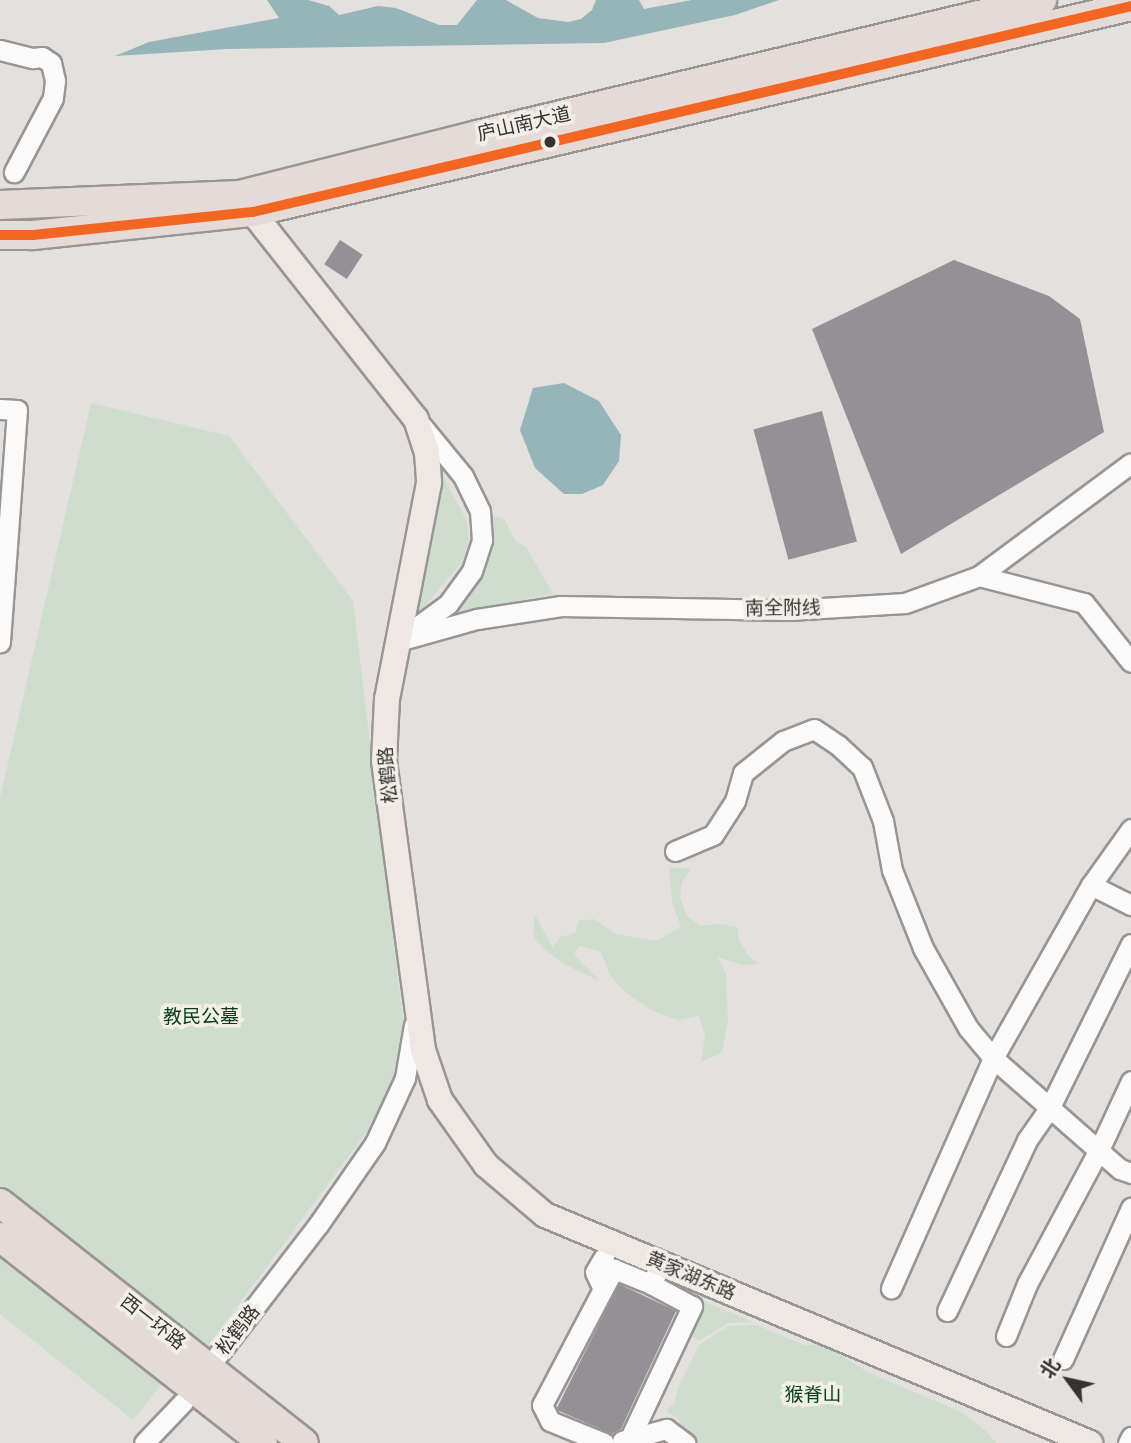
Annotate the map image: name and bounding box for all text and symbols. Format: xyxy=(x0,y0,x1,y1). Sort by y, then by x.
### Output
street label: 庐山南大道 xyxy=(475,102,573,146)
unlabelled marker xyxy=(543,135,557,149)
street label: 南全附线 xyxy=(745,596,821,620)
street label: 松鹤路 xyxy=(374,746,402,804)
park label: 教民公墓 xyxy=(163,1006,239,1028)
street label: 黄家湖东路 xyxy=(643,1247,739,1305)
street label: 西一环路 xyxy=(116,1290,190,1354)
street label: 松鹤路 xyxy=(211,1301,265,1359)
north arrow xyxy=(1033,1345,1103,1415)
text: 北 xyxy=(1035,1354,1065,1383)
park label: 猴脊山 xyxy=(785,1384,841,1406)

